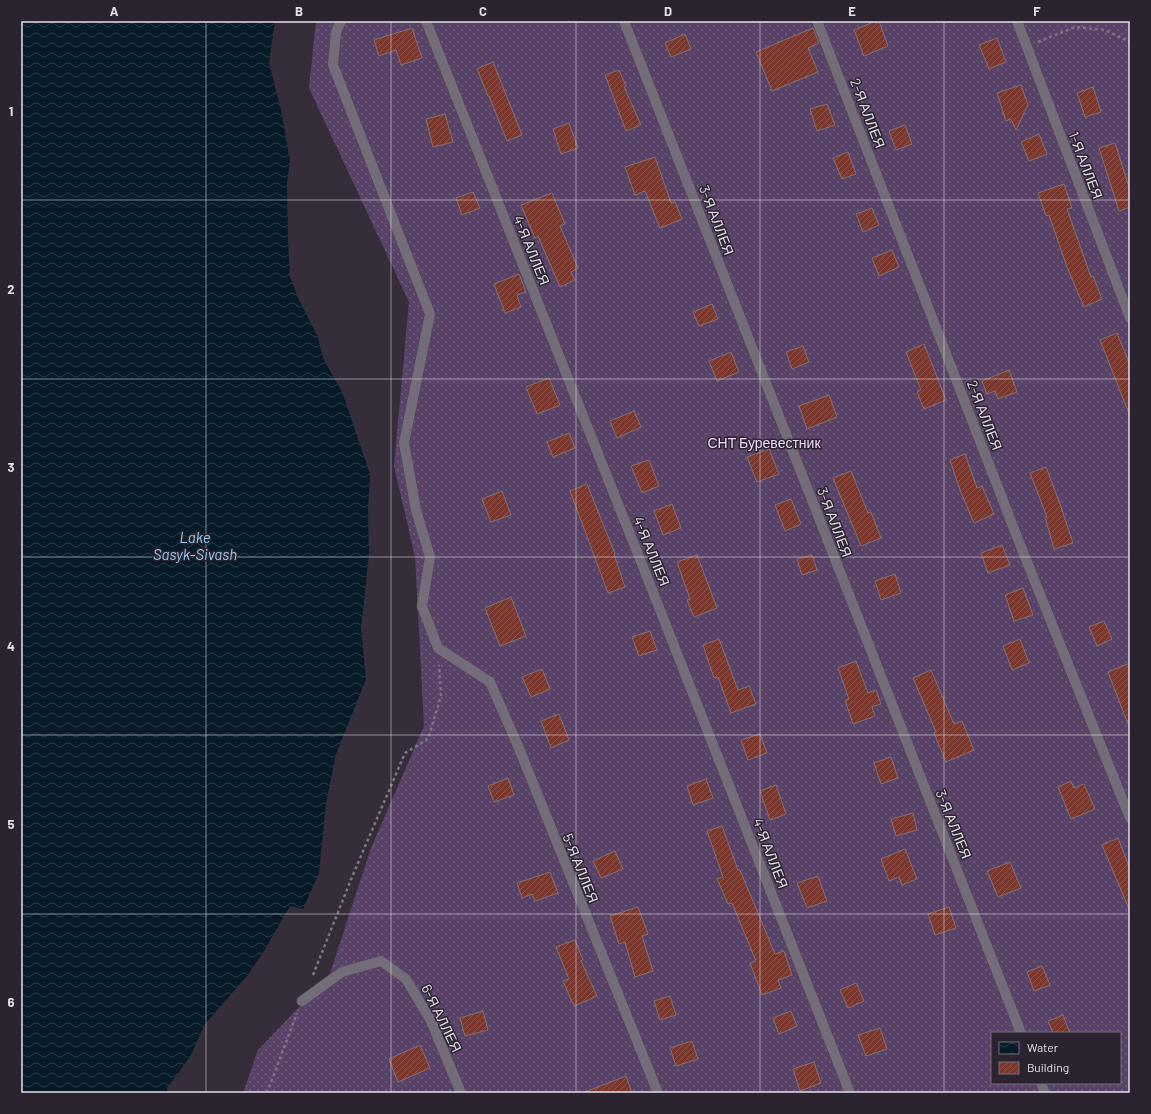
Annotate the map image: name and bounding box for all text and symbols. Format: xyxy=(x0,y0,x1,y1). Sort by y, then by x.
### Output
text: A xyxy=(110,3,119,19)
text: B xyxy=(295,3,303,19)
text: C xyxy=(479,3,487,19)
text: D xyxy=(664,3,672,19)
text: E xyxy=(848,3,856,19)
text: F xyxy=(1033,3,1041,19)
street label: 2-Я АЛЛЕЯ xyxy=(847,76,889,150)
text: 1 xyxy=(9,103,13,119)
street label: 1-Я АЛЛЕЯ xyxy=(1065,129,1107,201)
street label: 3-Я АЛЛЕЯ xyxy=(696,183,738,257)
street label: 4-Я АЛЛЕЯ xyxy=(510,213,554,287)
text: 2 xyxy=(7,281,15,297)
street label: 2-Я АЛЛЕЯ xyxy=(964,378,1006,452)
park label: СНТ Буревестник xyxy=(707,434,821,451)
text: 3 xyxy=(7,459,15,475)
street label: 3-Я АЛЛЕЯ xyxy=(814,485,856,559)
street label: 4-Я АЛЛЕЯ xyxy=(630,514,674,588)
water label: Lake Sasyk-Sivash xyxy=(153,528,237,563)
text: 4 xyxy=(7,638,15,654)
street label: 3-Я АЛЛЕЯ xyxy=(932,787,976,861)
text: 5 xyxy=(7,816,15,832)
street label: 4-Я АЛЛЕЯ xyxy=(750,816,792,890)
street label: 5-Я АЛЛЕЯ xyxy=(559,831,603,905)
street label: 6-Я АЛЛЕЯ xyxy=(418,981,466,1055)
text: 6 xyxy=(8,994,15,1010)
legend xyxy=(991,1032,1121,1084)
text: Water xyxy=(1027,1040,1059,1054)
text: Building xyxy=(1027,1060,1069,1074)

